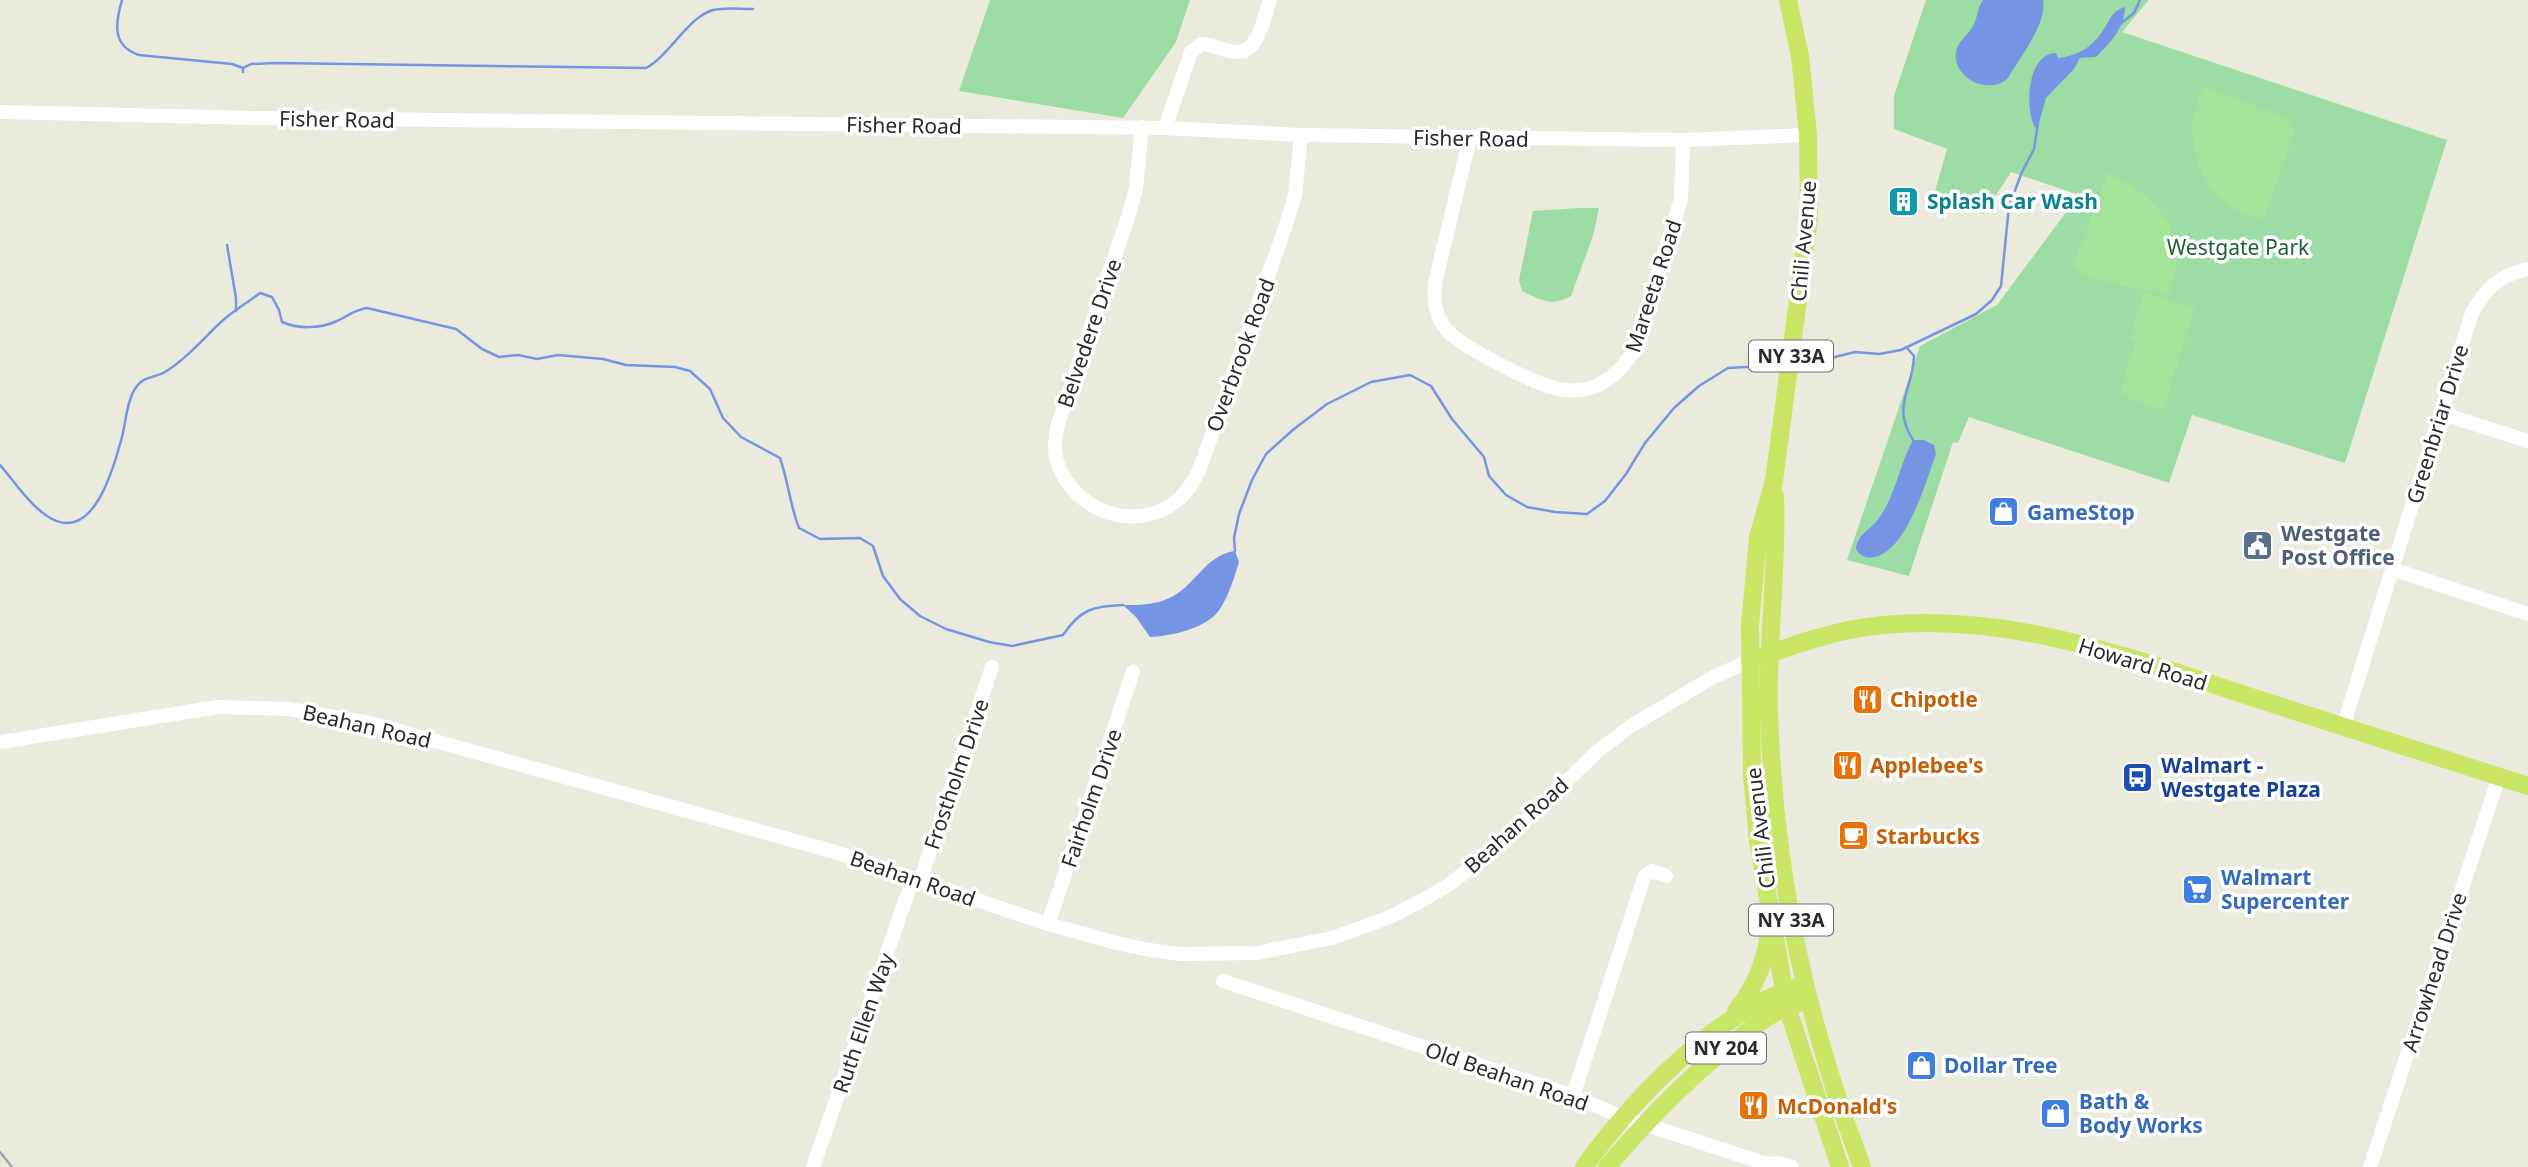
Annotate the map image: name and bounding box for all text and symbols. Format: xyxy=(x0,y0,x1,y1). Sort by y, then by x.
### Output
street label: Fisher Road xyxy=(279,104,395,134)
street label: Fisher Road xyxy=(846,110,962,140)
street label: Fisher Road xyxy=(1413,123,1529,153)
street label: Chili Avenue xyxy=(1784,179,1822,303)
building icon: Splash Car Wash xyxy=(1887,184,1921,218)
place label: Splash Car Wash xyxy=(1927,187,2098,215)
street label: Mareeta Road xyxy=(1618,216,1688,356)
park label: Westgate Park xyxy=(2167,233,2310,261)
street label: Belvedere Drive xyxy=(1050,255,1128,411)
street label: Overbrook Road xyxy=(1199,274,1281,436)
road number: NY 33A xyxy=(1749,340,1833,372)
street label: Greenbriar Drive xyxy=(2399,341,2475,507)
shop icon: GameStop xyxy=(1987,495,2021,529)
place label: GameStop xyxy=(2027,498,2135,526)
place label: Westgate Post Office xyxy=(2281,519,2395,571)
public building icon: Westgate Post Office xyxy=(2241,528,2275,562)
street label: Howard Road xyxy=(2075,631,2211,697)
restaurant icon: Chipotle xyxy=(1850,682,1884,716)
place label: Chipotle xyxy=(1890,685,1978,713)
street label: Frostholm Drive xyxy=(917,695,995,853)
street label: Beahan Road xyxy=(300,698,434,754)
street label: Fairholm Drive xyxy=(1054,725,1128,871)
restaurant icon: Applebee's xyxy=(1830,748,1864,782)
place label: Applebee's xyxy=(1870,751,1984,779)
place label: Walmart - Westgate Plaza xyxy=(2161,751,2321,803)
bus stop icon: Walmart - Westgate Plaza xyxy=(2121,760,2155,794)
street label: Chili Avenue xyxy=(1739,766,1781,890)
street label: Beahan Road xyxy=(1458,771,1574,879)
cafe icon: Starbucks xyxy=(1836,819,1870,853)
place label: Starbucks xyxy=(1876,822,1980,850)
street label: Beahan Road xyxy=(847,843,979,913)
place label: Walmart Supercenter xyxy=(2221,863,2350,915)
supermarket icon: Walmart Supercenter xyxy=(2181,872,2215,906)
street label: Arrowhead Drive xyxy=(2395,889,2473,1055)
road number: NY 33A xyxy=(1749,904,1833,936)
street label: Ruth Ellen Way xyxy=(826,949,900,1097)
road number: NY 204 xyxy=(1686,1032,1766,1064)
street label: Old Beahan Road xyxy=(1422,1035,1592,1117)
shop icon: Dollar Tree xyxy=(1904,1048,1938,1082)
place label: Dollar Tree xyxy=(1944,1051,2058,1079)
place label: Bath & Body Works xyxy=(2079,1087,2203,1139)
restaurant icon: McDonald's xyxy=(1737,1089,1771,1123)
place label: McDonald's xyxy=(1777,1092,1897,1120)
shop icon: Bath & Body Works xyxy=(2039,1096,2073,1130)

